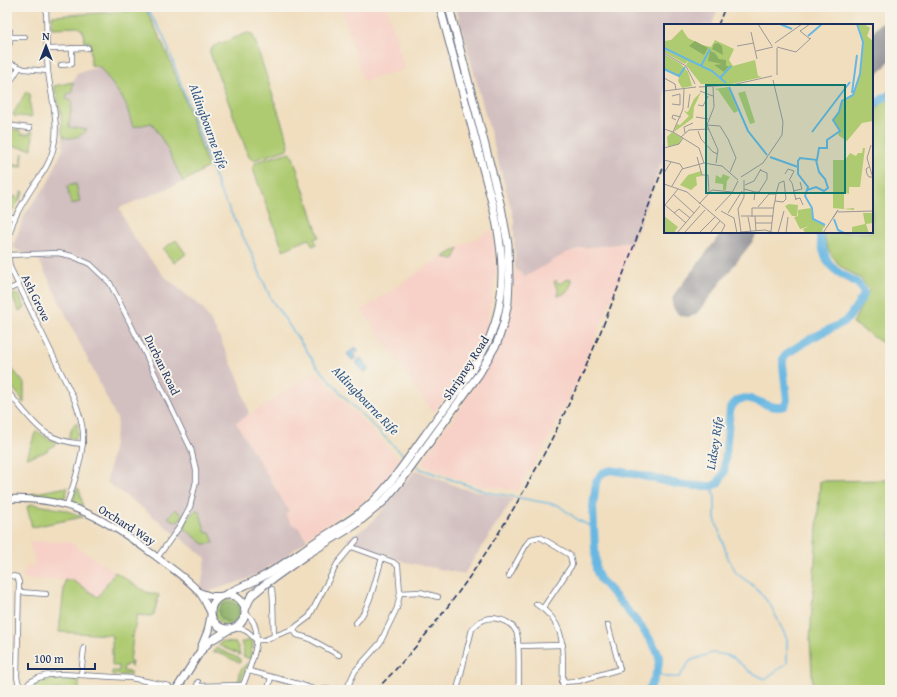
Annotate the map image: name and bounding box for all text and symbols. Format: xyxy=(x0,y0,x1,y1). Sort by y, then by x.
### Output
inset map xyxy=(664,24,873,233)
north arrow xyxy=(26,26,66,66)
text: N xyxy=(42,28,50,44)
water label: Aldingbourne Rife xyxy=(184,80,233,172)
street label: Ash Grove xyxy=(18,271,55,325)
street label: Durban Road xyxy=(141,332,185,398)
street label: Shripney Road xyxy=(438,332,493,403)
water label: Aldingbourne Rife xyxy=(327,361,404,439)
water label: Lidsey Rife xyxy=(701,415,728,472)
street label: Orchard Way xyxy=(95,500,159,549)
scale bar xyxy=(28,645,95,671)
text: 100 m xyxy=(34,650,64,667)

